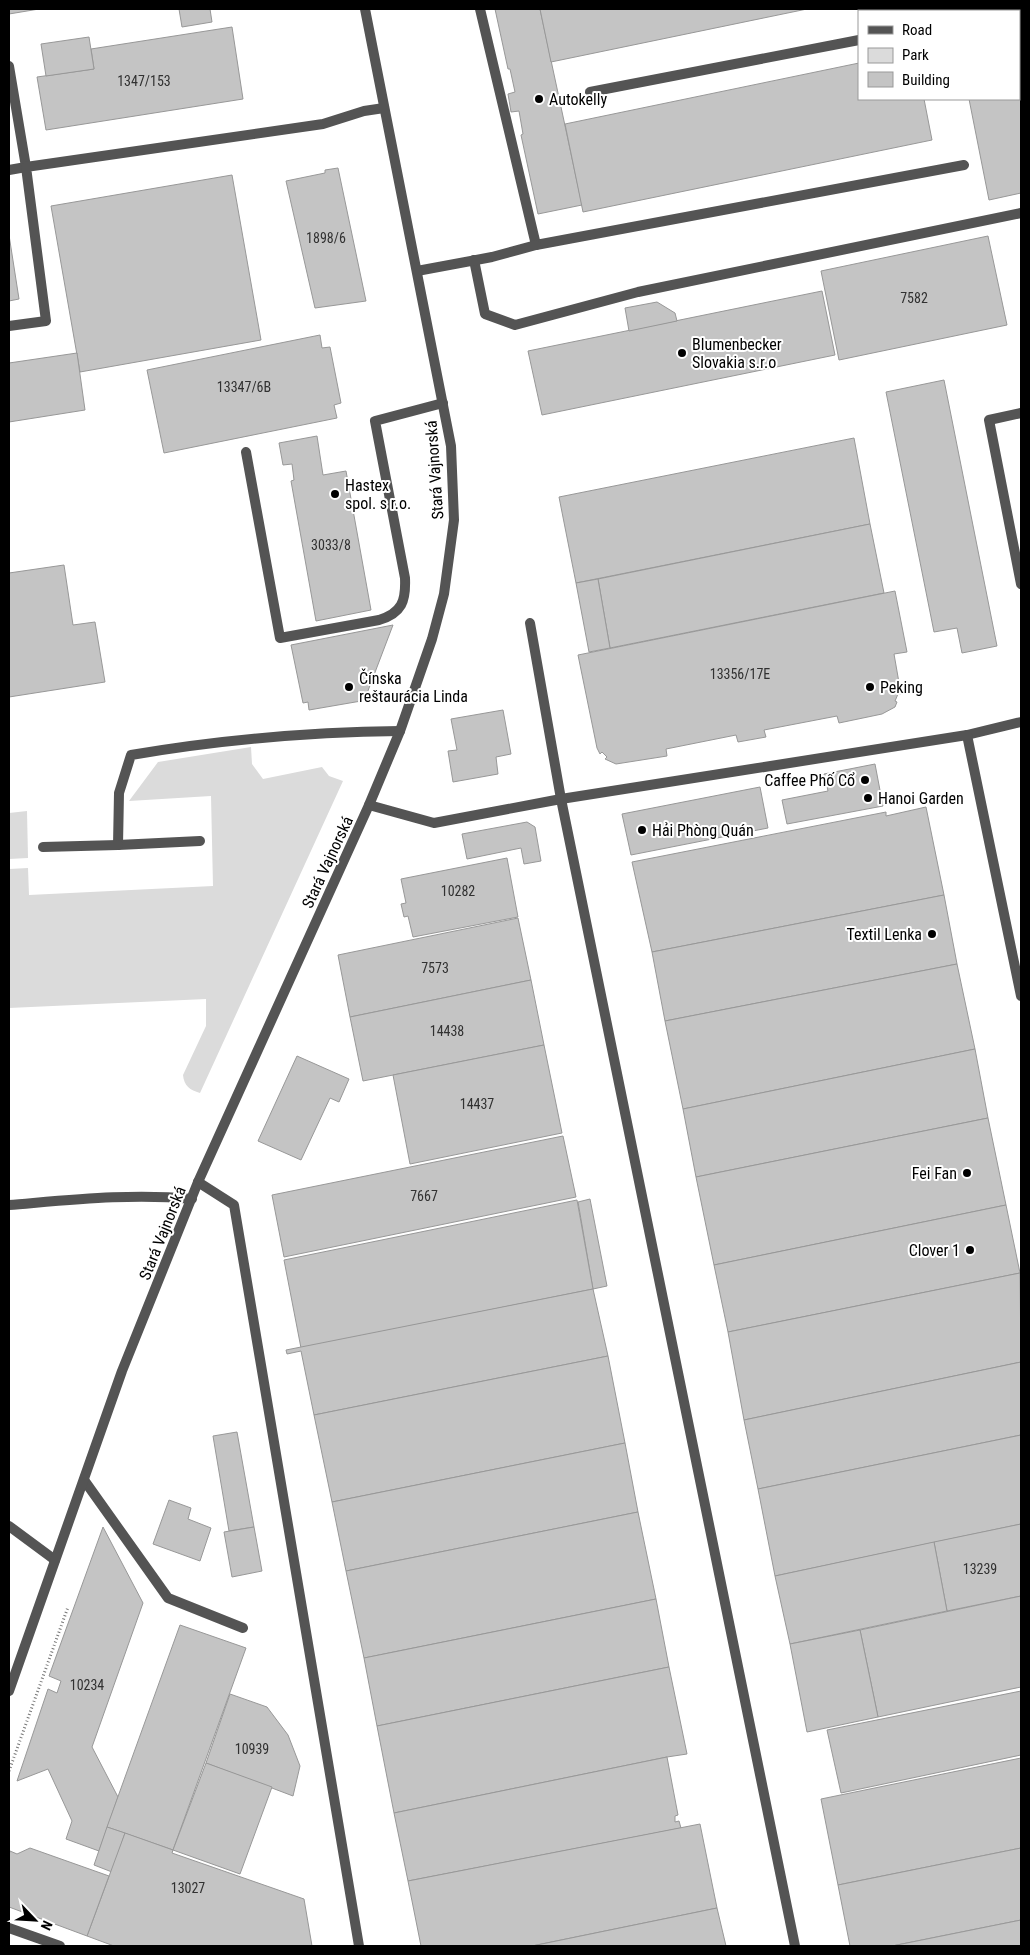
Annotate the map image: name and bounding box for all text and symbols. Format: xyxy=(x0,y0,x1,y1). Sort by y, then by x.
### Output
legend xyxy=(858,10,1020,100)
text: Road xyxy=(902,21,932,39)
text: Park xyxy=(902,46,929,64)
text: Building xyxy=(902,71,950,89)
house number: 1347/153 xyxy=(117,73,171,89)
place label: Autokelly xyxy=(549,90,607,109)
marker: Autokelly xyxy=(533,93,545,105)
house number: 1898/6 xyxy=(306,230,346,246)
house number: 7582 xyxy=(900,290,928,306)
place label: Blumenbecker Slovakia s.r.o xyxy=(692,335,782,372)
marker: Blumenbecker Slovakia s.r.o xyxy=(676,347,688,359)
house number: 13347/6B xyxy=(217,379,271,395)
street label: Stará Vajnorská xyxy=(422,420,447,520)
place label: Hastex spol. s r.o. xyxy=(345,476,411,513)
marker: Hastex spol. s r.o. xyxy=(329,488,341,500)
house number: 3033/8 xyxy=(311,537,351,553)
house number: 13356/17E xyxy=(710,666,770,682)
place label: Čínska reštaurácia Linda xyxy=(359,668,468,706)
place label: Peking xyxy=(880,678,923,697)
marker: Čínska reštaurácia Linda xyxy=(343,681,355,693)
marker: Peking xyxy=(864,681,876,693)
place label: Caffee Phố Cổ xyxy=(764,771,855,790)
marker: Caffee Phố Cổ xyxy=(859,774,871,786)
place label: Hanoi Garden xyxy=(878,789,964,808)
marker: Hanoi Garden xyxy=(862,792,874,804)
street label: Stará Vajnorská xyxy=(298,813,357,911)
place label: Hải Phòng Quán xyxy=(652,821,754,840)
marker: Hải Phòng Quán xyxy=(636,824,648,836)
house number: 10282 xyxy=(441,883,475,899)
place label: Textil Lenka xyxy=(846,925,922,944)
marker: Textil Lenka xyxy=(926,928,938,940)
house number: 7573 xyxy=(421,960,449,976)
house number: 14438 xyxy=(430,1023,464,1039)
house number: 14437 xyxy=(460,1096,494,1112)
place label: Fei Fan xyxy=(912,1164,957,1183)
marker: Fei Fan xyxy=(961,1167,973,1179)
street label: Stará Vajnorská xyxy=(135,1184,190,1283)
house number: 7667 xyxy=(410,1188,438,1204)
place label: Clover 1 xyxy=(909,1241,960,1260)
marker: Clover 1 xyxy=(964,1244,976,1256)
house number: 13239 xyxy=(963,1561,997,1577)
house number: 10234 xyxy=(70,1677,104,1693)
house number: 10939 xyxy=(235,1741,269,1757)
house number: 13027 xyxy=(171,1880,205,1896)
north arrow xyxy=(10,1895,60,1945)
text: N xyxy=(38,1918,56,1933)

